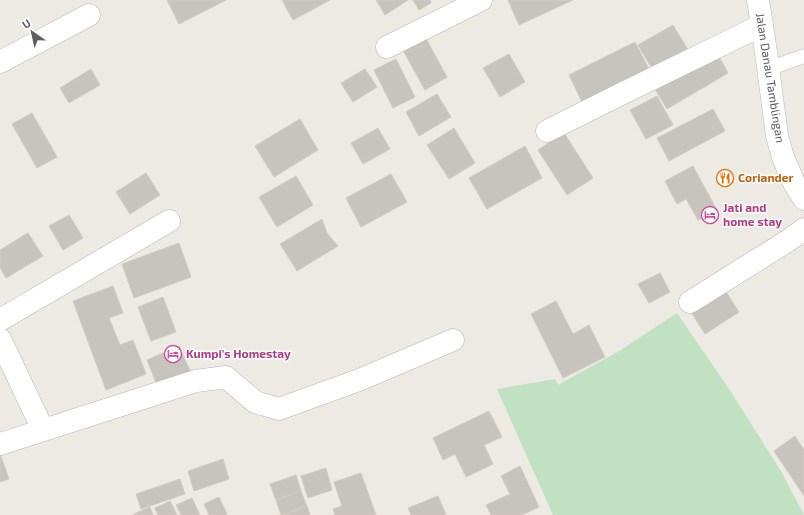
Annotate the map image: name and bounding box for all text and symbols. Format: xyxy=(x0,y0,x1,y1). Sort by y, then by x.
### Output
north arrow xyxy=(12,12,52,52)
street label: Jalan Danau Tamblingan xyxy=(754,12,788,144)
text: U xyxy=(19,16,33,31)
restaurant icon: Coriander xyxy=(715,168,735,188)
place label: Coriander xyxy=(738,170,794,184)
place label: Jati and home stay xyxy=(723,200,782,229)
hotel icon: Jati and home stay xyxy=(700,205,720,225)
hotel icon: Kumpi's Homestay xyxy=(163,344,183,364)
place label: Kumpi's Homestay xyxy=(186,346,291,361)

